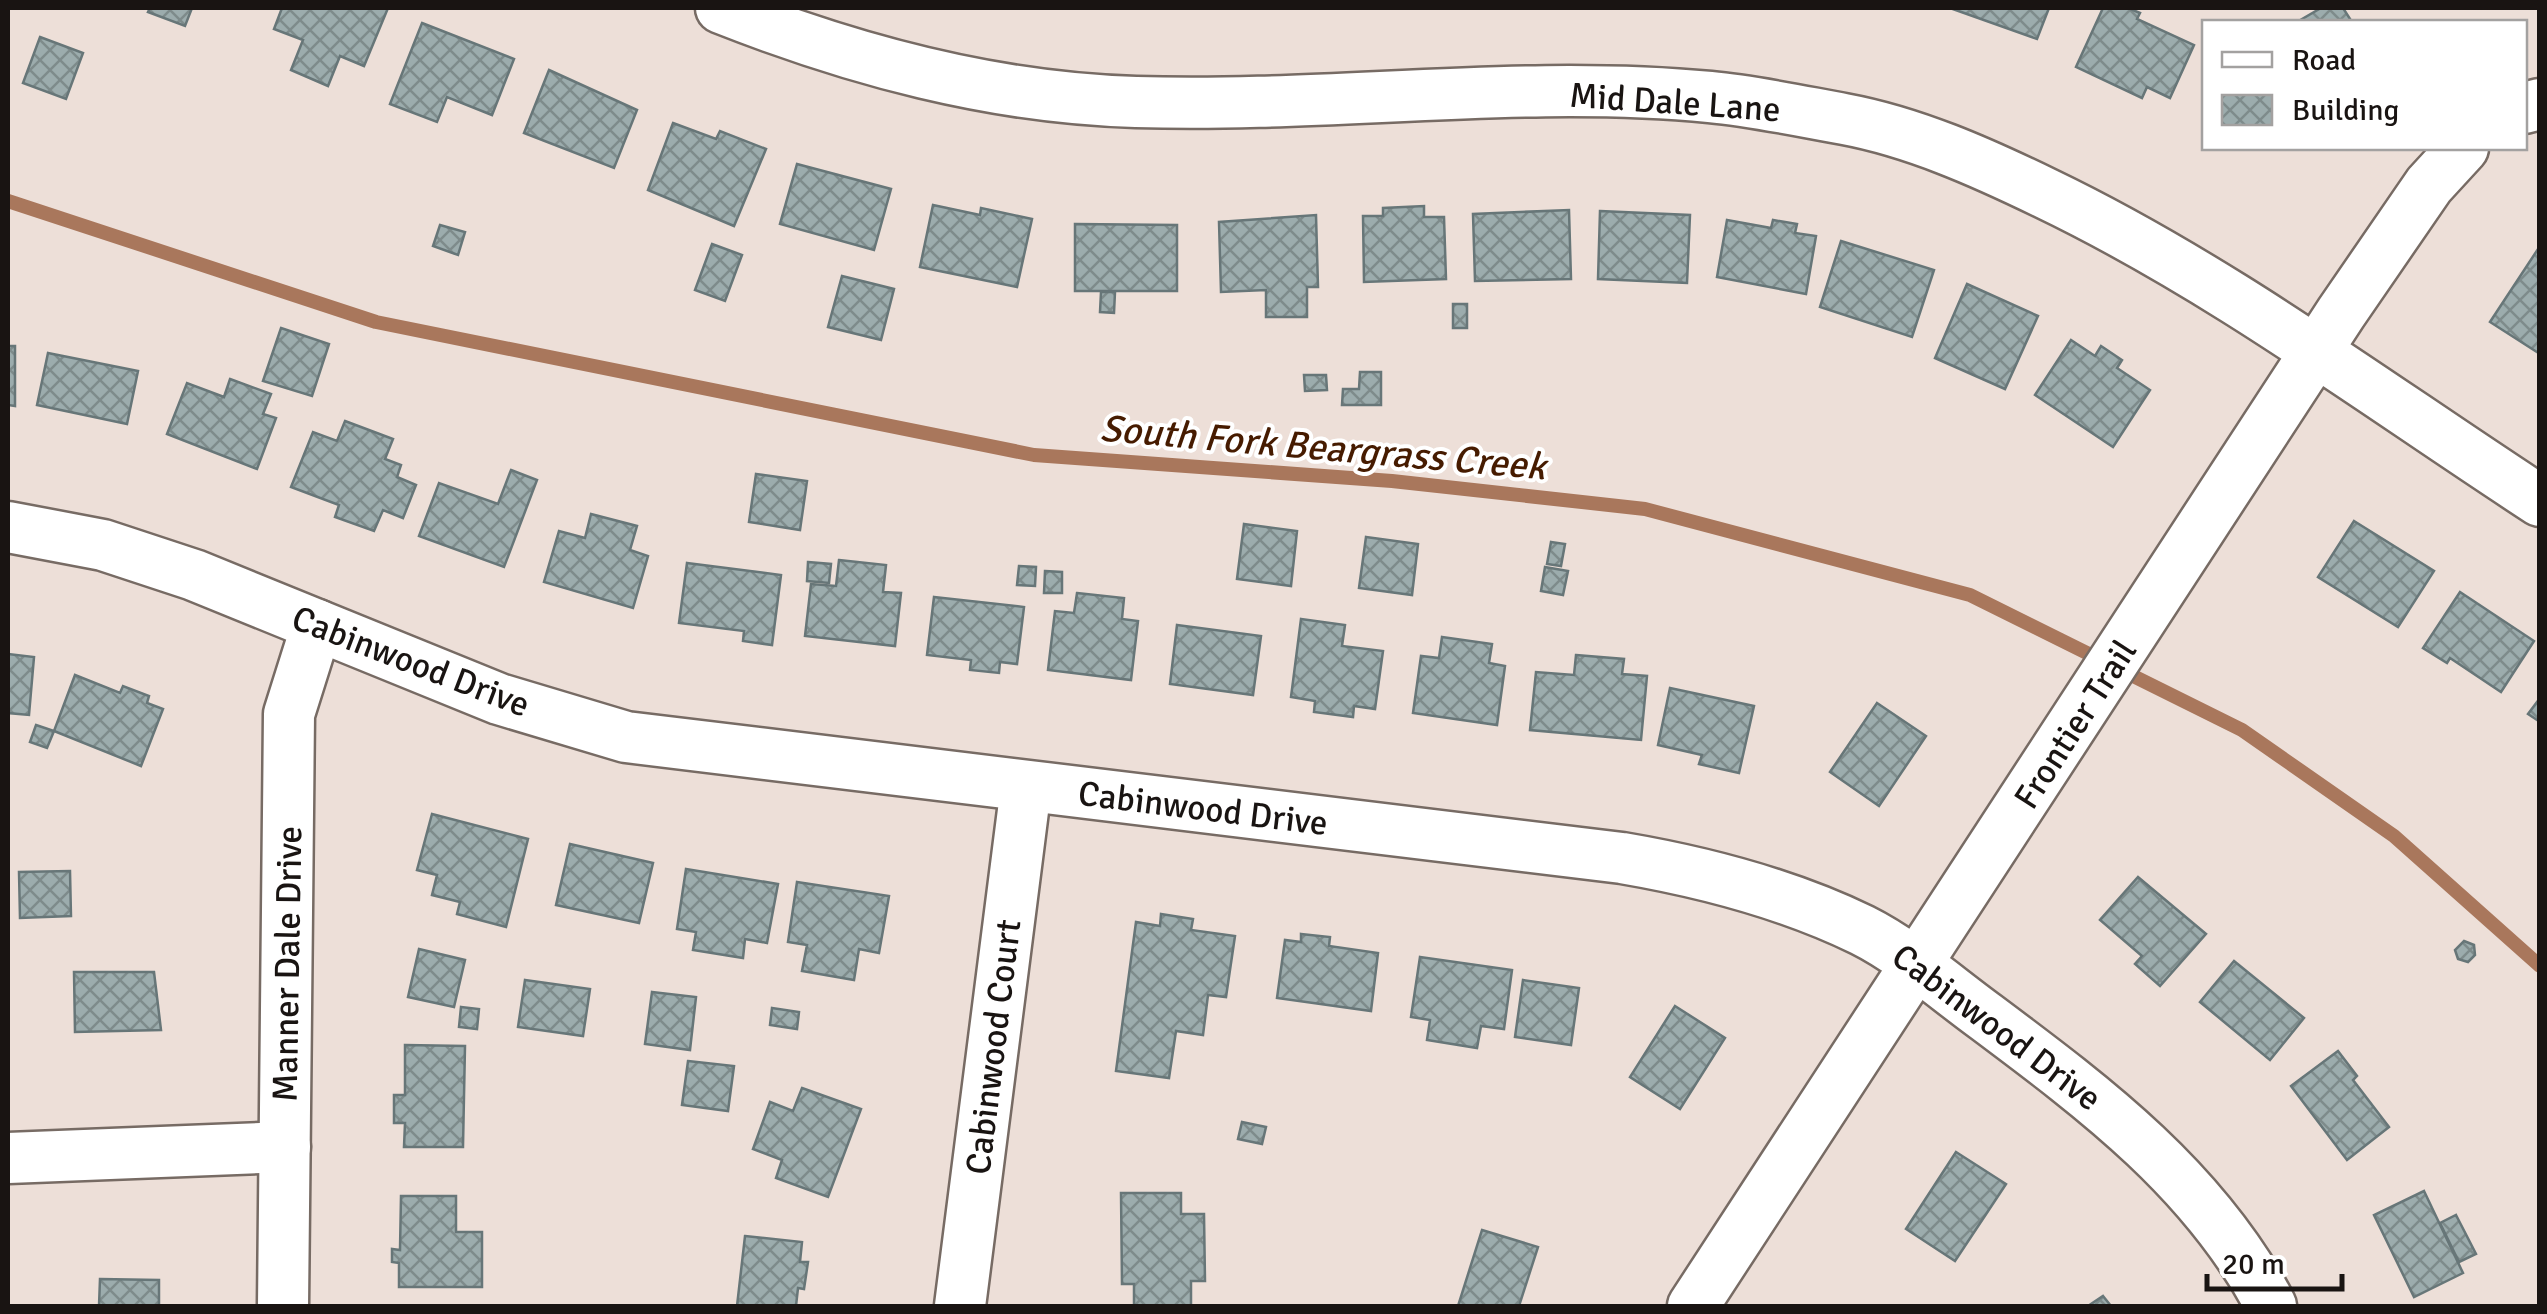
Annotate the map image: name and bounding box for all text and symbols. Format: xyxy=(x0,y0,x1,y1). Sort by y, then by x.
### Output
legend xyxy=(2202,20,2527,150)
text: Road xyxy=(2292,42,2356,79)
street label: Mid Dale Lane xyxy=(1568,74,1782,131)
text: Building xyxy=(2292,92,2399,129)
water label: South Fork Beargrass Creek xyxy=(1098,405,1550,491)
street label: Cabinwood Drive xyxy=(286,596,536,726)
street label: Frontier Trail xyxy=(2005,632,2146,817)
street label: Cabinwood Drive xyxy=(1076,772,1330,845)
street label: Manner Dale Drive xyxy=(264,826,311,1102)
street label: Cabinwood Court xyxy=(957,917,1030,1177)
street label: Cabinwood Drive xyxy=(1884,935,2110,1120)
scale bar xyxy=(2207,1229,2342,1291)
text: 20 m xyxy=(2222,1246,2285,1283)

